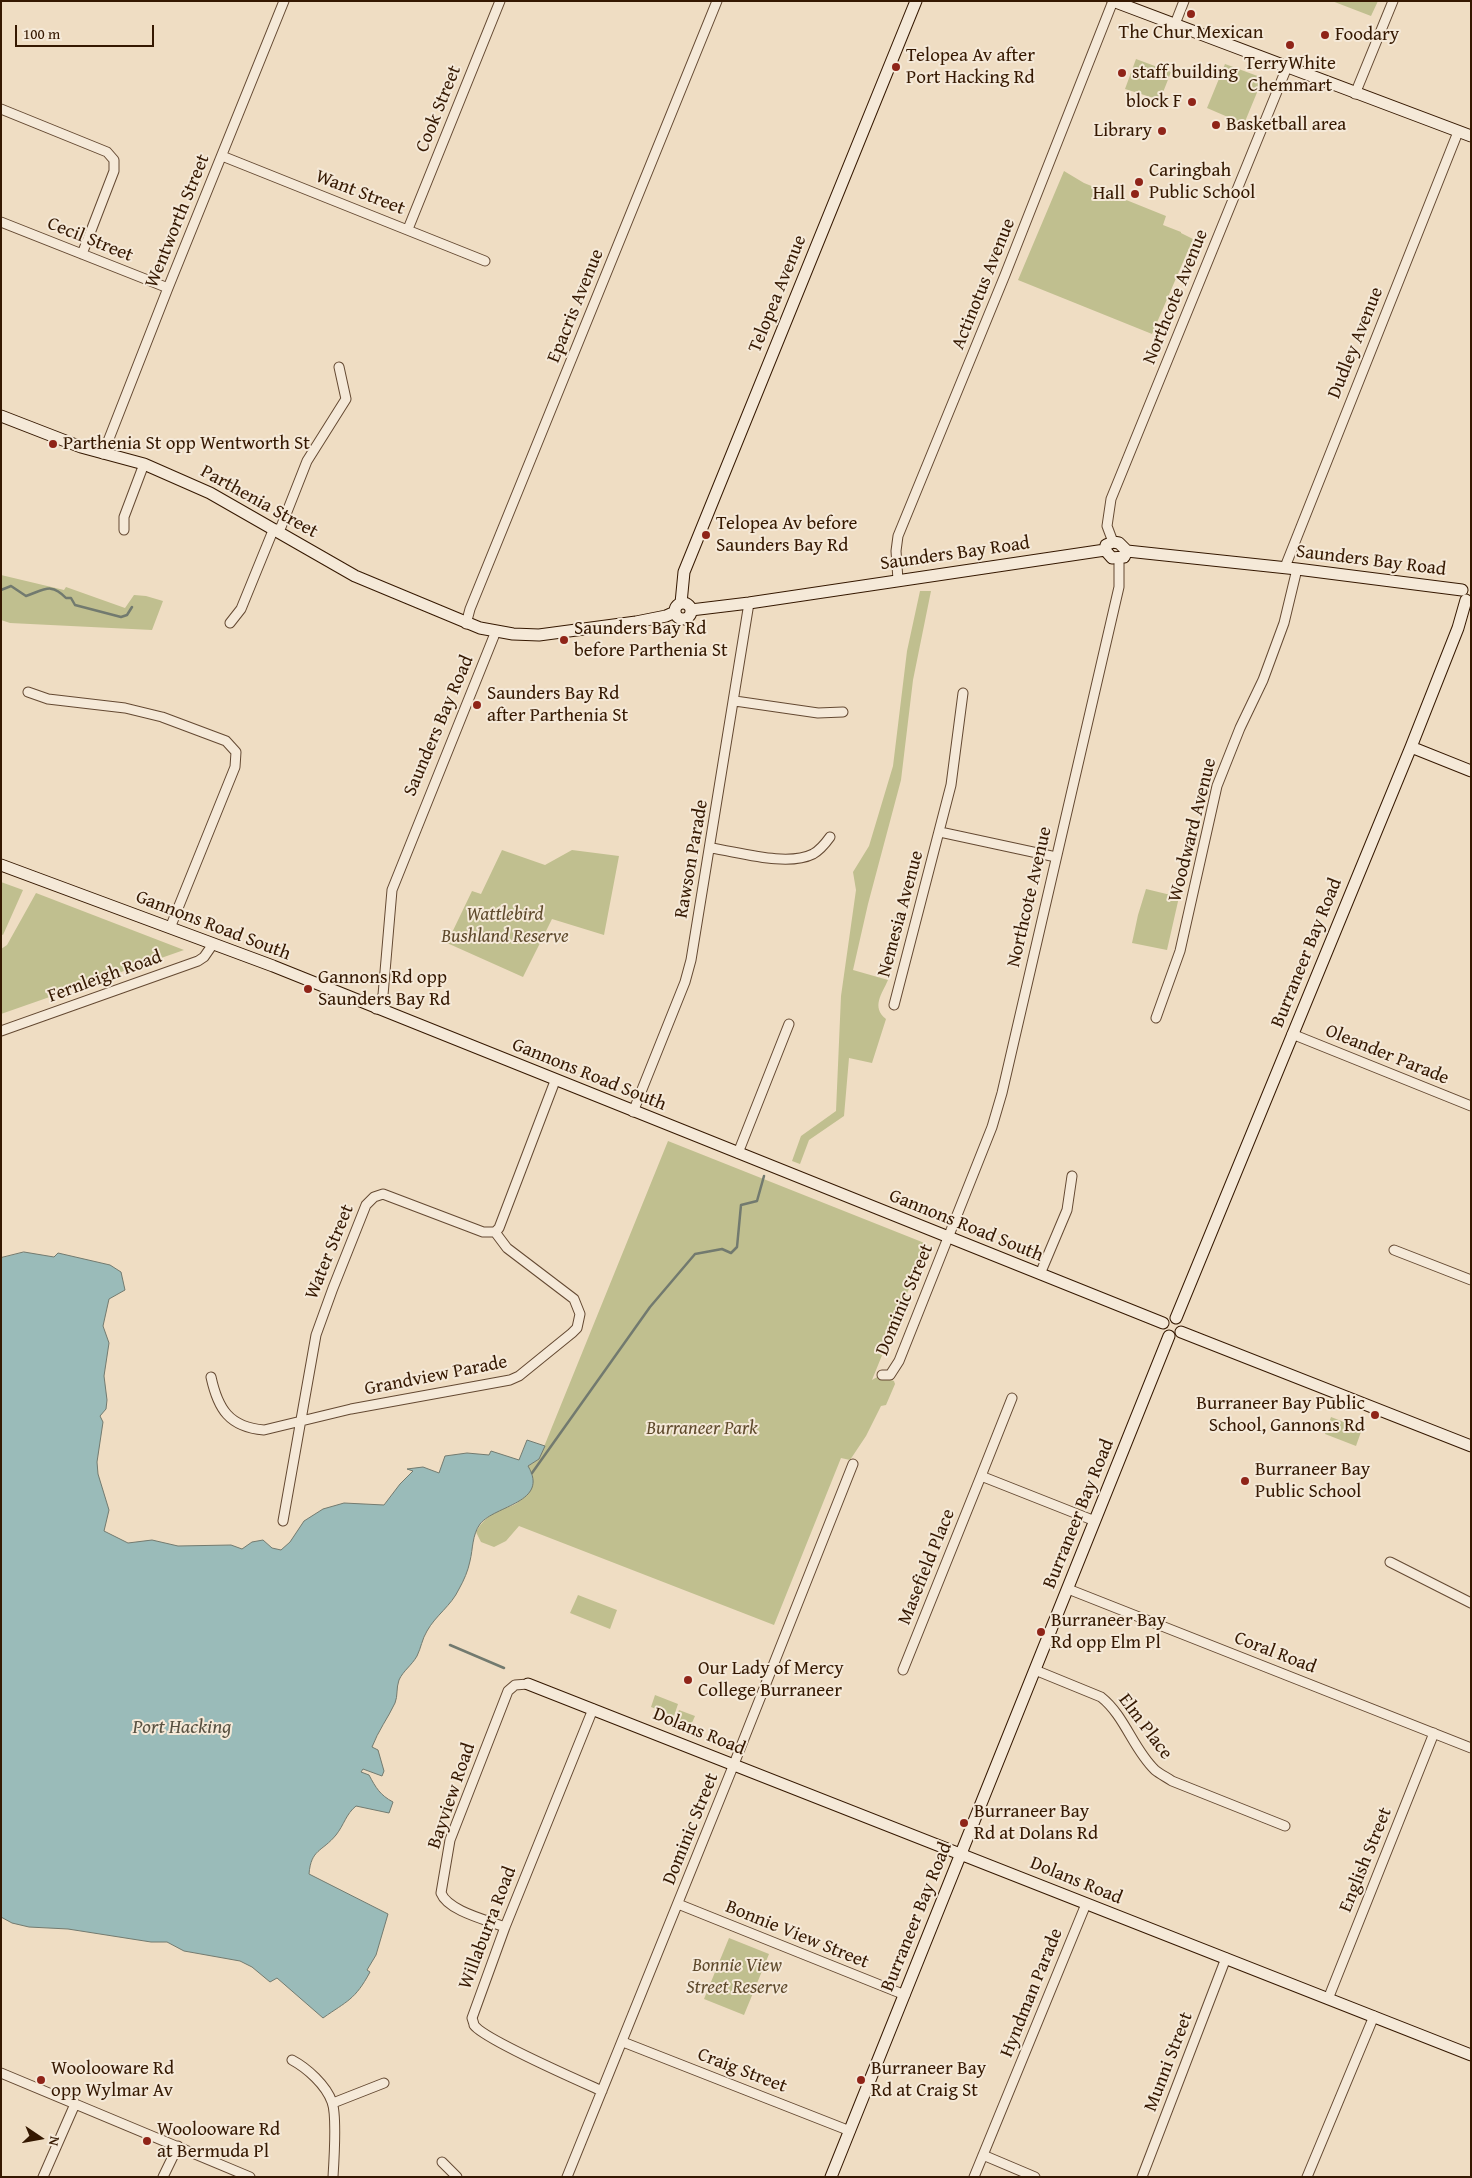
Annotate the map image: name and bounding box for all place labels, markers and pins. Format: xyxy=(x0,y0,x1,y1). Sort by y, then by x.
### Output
marker: The Chur Mexican xyxy=(1185,8,1197,20)
place label: The Chur Mexican xyxy=(1119,22,1263,44)
place label: Foodary xyxy=(1335,24,1399,46)
marker: Foodary xyxy=(1319,29,1331,41)
marker: TerryWhite Chemmart xyxy=(1284,39,1296,51)
place label: Telopea Av after Port Hacking Rd xyxy=(906,45,1035,89)
place label: TerryWhite Chemmart xyxy=(1244,53,1336,97)
marker: Telopea Av after Port Hacking Rd xyxy=(890,61,902,73)
place label: staff building xyxy=(1132,62,1238,84)
marker: staff building xyxy=(1116,67,1128,79)
place label: block F xyxy=(1126,91,1182,113)
marker: block F xyxy=(1186,96,1198,108)
place label: Basketball area xyxy=(1226,114,1346,136)
marker: Basketball area xyxy=(1210,119,1222,131)
place label: Library xyxy=(1094,120,1152,142)
marker: Library xyxy=(1156,125,1168,137)
place label: Caringbah Public School xyxy=(1149,160,1255,204)
marker: Caringbah Public School xyxy=(1133,176,1145,188)
place label: Hall xyxy=(1093,183,1125,205)
marker: Hall xyxy=(1129,188,1141,200)
place label: Parthenia St opp Wentworth St xyxy=(63,433,310,455)
marker: Parthenia St opp Wentworth St xyxy=(47,438,59,450)
place label: Telopea Av before Saunders Bay Rd xyxy=(716,513,857,557)
marker: Telopea Av before Saunders Bay Rd xyxy=(700,529,712,541)
place label: Saunders Bay Rd before Parthenia St xyxy=(574,618,728,662)
marker: Saunders Bay Rd before Parthenia St xyxy=(558,634,570,646)
place label: Saunders Bay Rd after Parthenia St xyxy=(487,683,628,727)
marker: Saunders Bay Rd after Parthenia St xyxy=(471,699,483,711)
place label: Gannons Rd opp Saunders Bay Rd xyxy=(318,967,450,1011)
marker: Gannons Rd opp Saunders Bay Rd xyxy=(302,983,314,995)
place label: Burraneer Bay Public School, Gannons Rd xyxy=(1196,1393,1365,1437)
marker: Burraneer Bay Public School, Gannons Rd xyxy=(1369,1409,1381,1421)
place label: Burraneer Bay Public School xyxy=(1255,1459,1370,1503)
marker: Burraneer Bay Public School xyxy=(1239,1475,1251,1487)
place label: Burraneer Bay Rd opp Elm Pl xyxy=(1051,1610,1166,1654)
marker: Burraneer Bay Rd opp Elm Pl xyxy=(1035,1626,1047,1638)
place label: Our Lady of Mercy College Burraneer xyxy=(698,1658,844,1702)
marker: Our Lady of Mercy College Burraneer xyxy=(682,1674,694,1686)
place label: Burraneer Bay Rd at Dolans Rd xyxy=(974,1801,1098,1845)
marker: Burraneer Bay Rd at Dolans Rd xyxy=(958,1817,970,1829)
place label: Woolooware Rd opp Wylmar Av xyxy=(51,2058,174,2102)
place label: Burraneer Bay Rd at Craig St xyxy=(871,2058,986,2102)
marker: Woolooware Rd opp Wylmar Av xyxy=(35,2074,47,2086)
marker: Burraneer Bay Rd at Craig St xyxy=(855,2074,867,2086)
place label: Woolooware Rd at Bermuda Pl xyxy=(157,2119,280,2163)
marker: Woolooware Rd at Bermuda Pl xyxy=(141,2135,153,2147)

